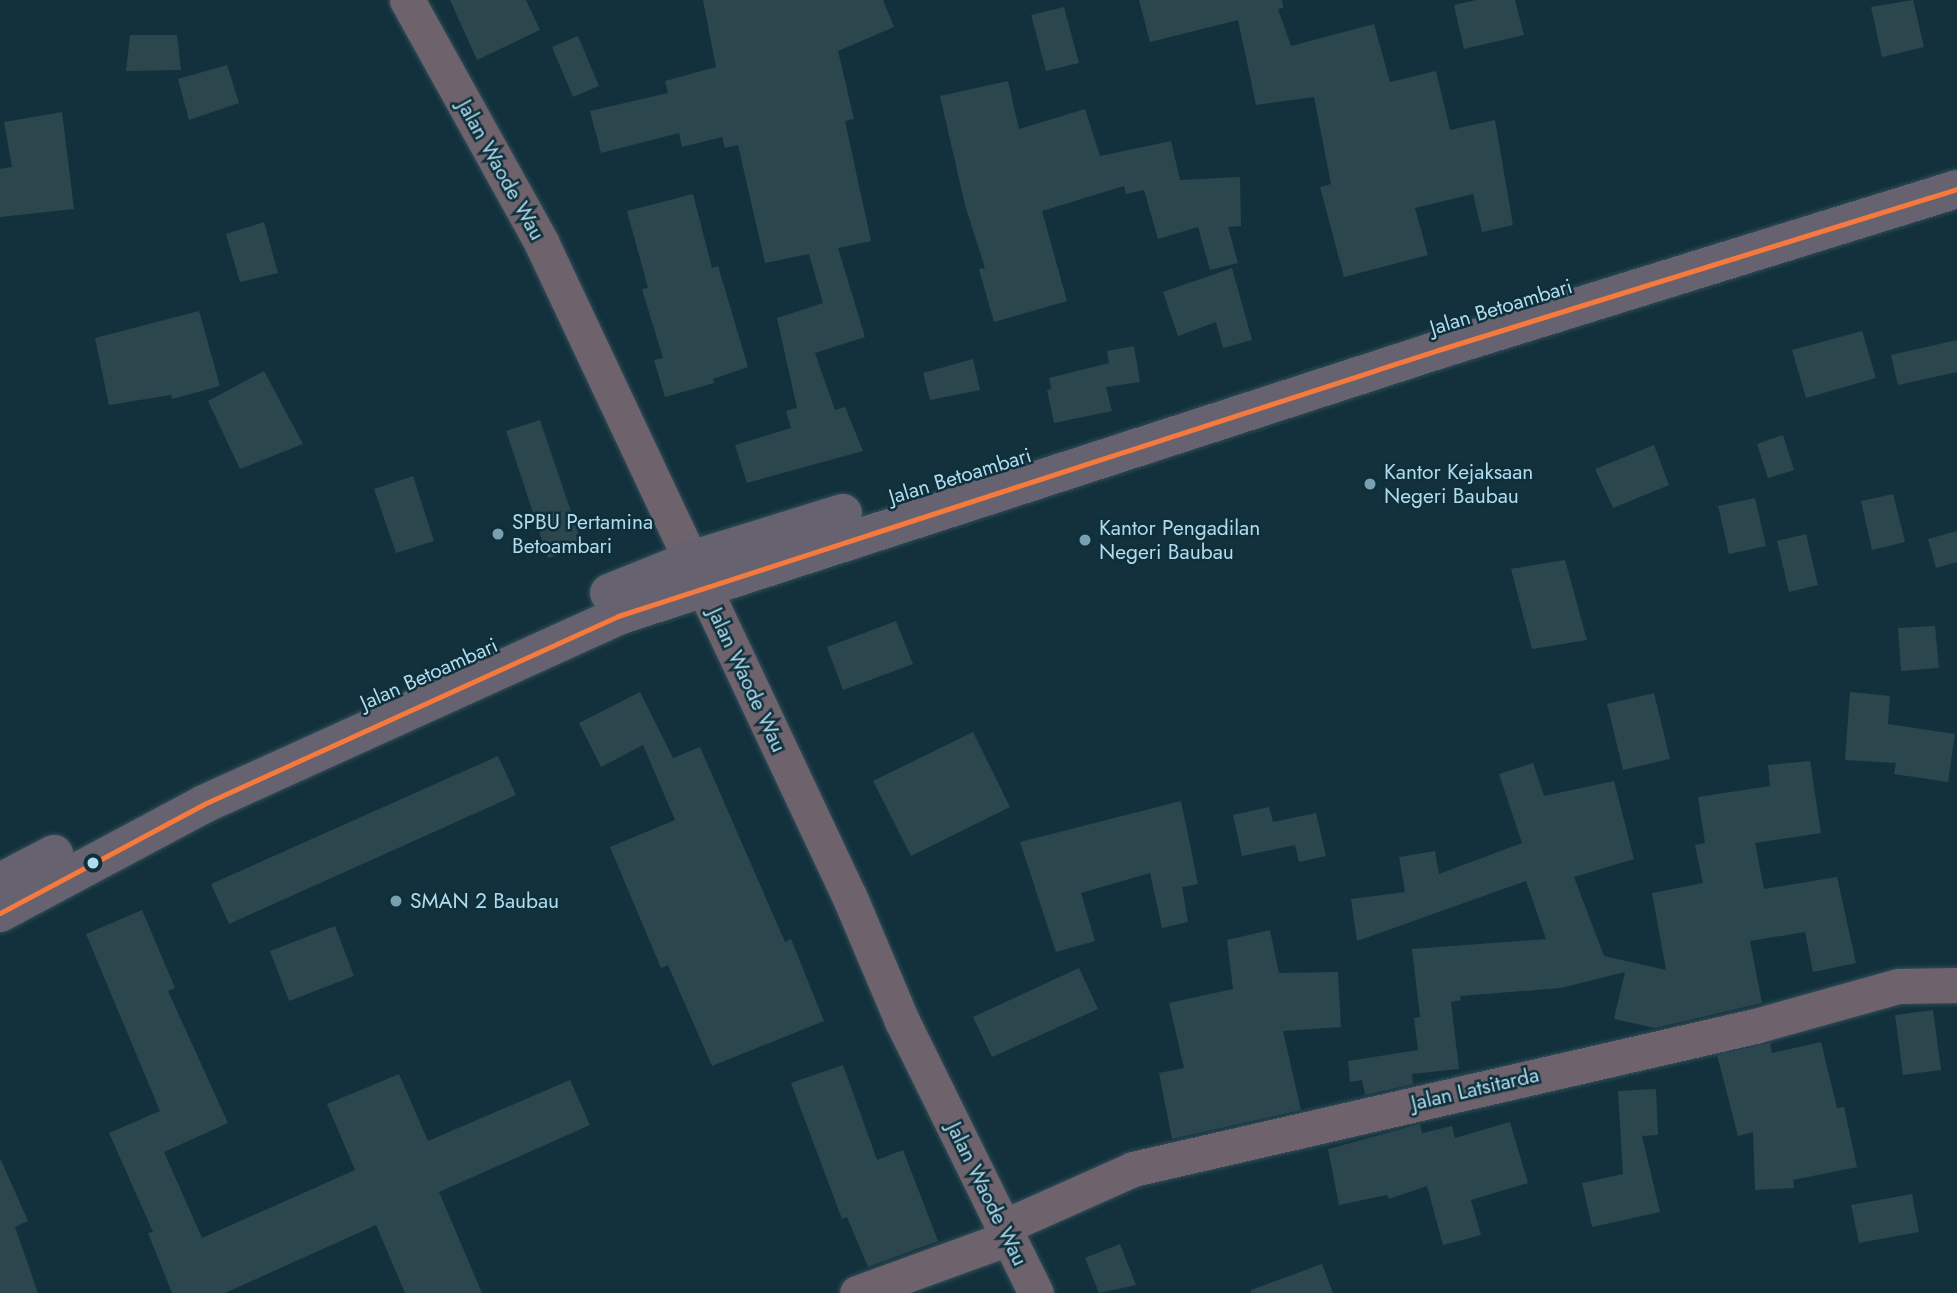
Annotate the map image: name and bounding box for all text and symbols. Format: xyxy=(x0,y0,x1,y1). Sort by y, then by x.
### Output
street label: Jalan Waode Wau xyxy=(452,95,550,245)
street label: Jalan Betoambari xyxy=(1427,273,1575,341)
street label: Jalan Betoambari xyxy=(886,442,1034,510)
place label: Kantor Kejaksaan Negeri Baubau xyxy=(1384,459,1533,509)
marker: Kantor Kejaksaan Negeri Baubau xyxy=(1362,476,1378,492)
place label: SPBU Pertamina Betoambari xyxy=(512,509,653,559)
place label: Kantor Pengadilan Negeri Baubau xyxy=(1099,515,1260,565)
marker: SPBU Pertamina Betoambari xyxy=(490,526,506,542)
marker: Kantor Pengadilan Negeri Baubau xyxy=(1077,532,1093,548)
street label: Jalan Waode Wau xyxy=(702,604,792,756)
street label: Jalan Betoambari xyxy=(356,632,502,716)
unlabelled marker xyxy=(86,856,100,870)
place label: SMAN 2 Baubau xyxy=(410,888,559,914)
marker: SMAN 2 Baubau xyxy=(388,893,404,909)
street label: Jalan Latsitarda xyxy=(1409,1062,1541,1116)
street label: Jalan Waode Wau xyxy=(941,1118,1033,1270)

